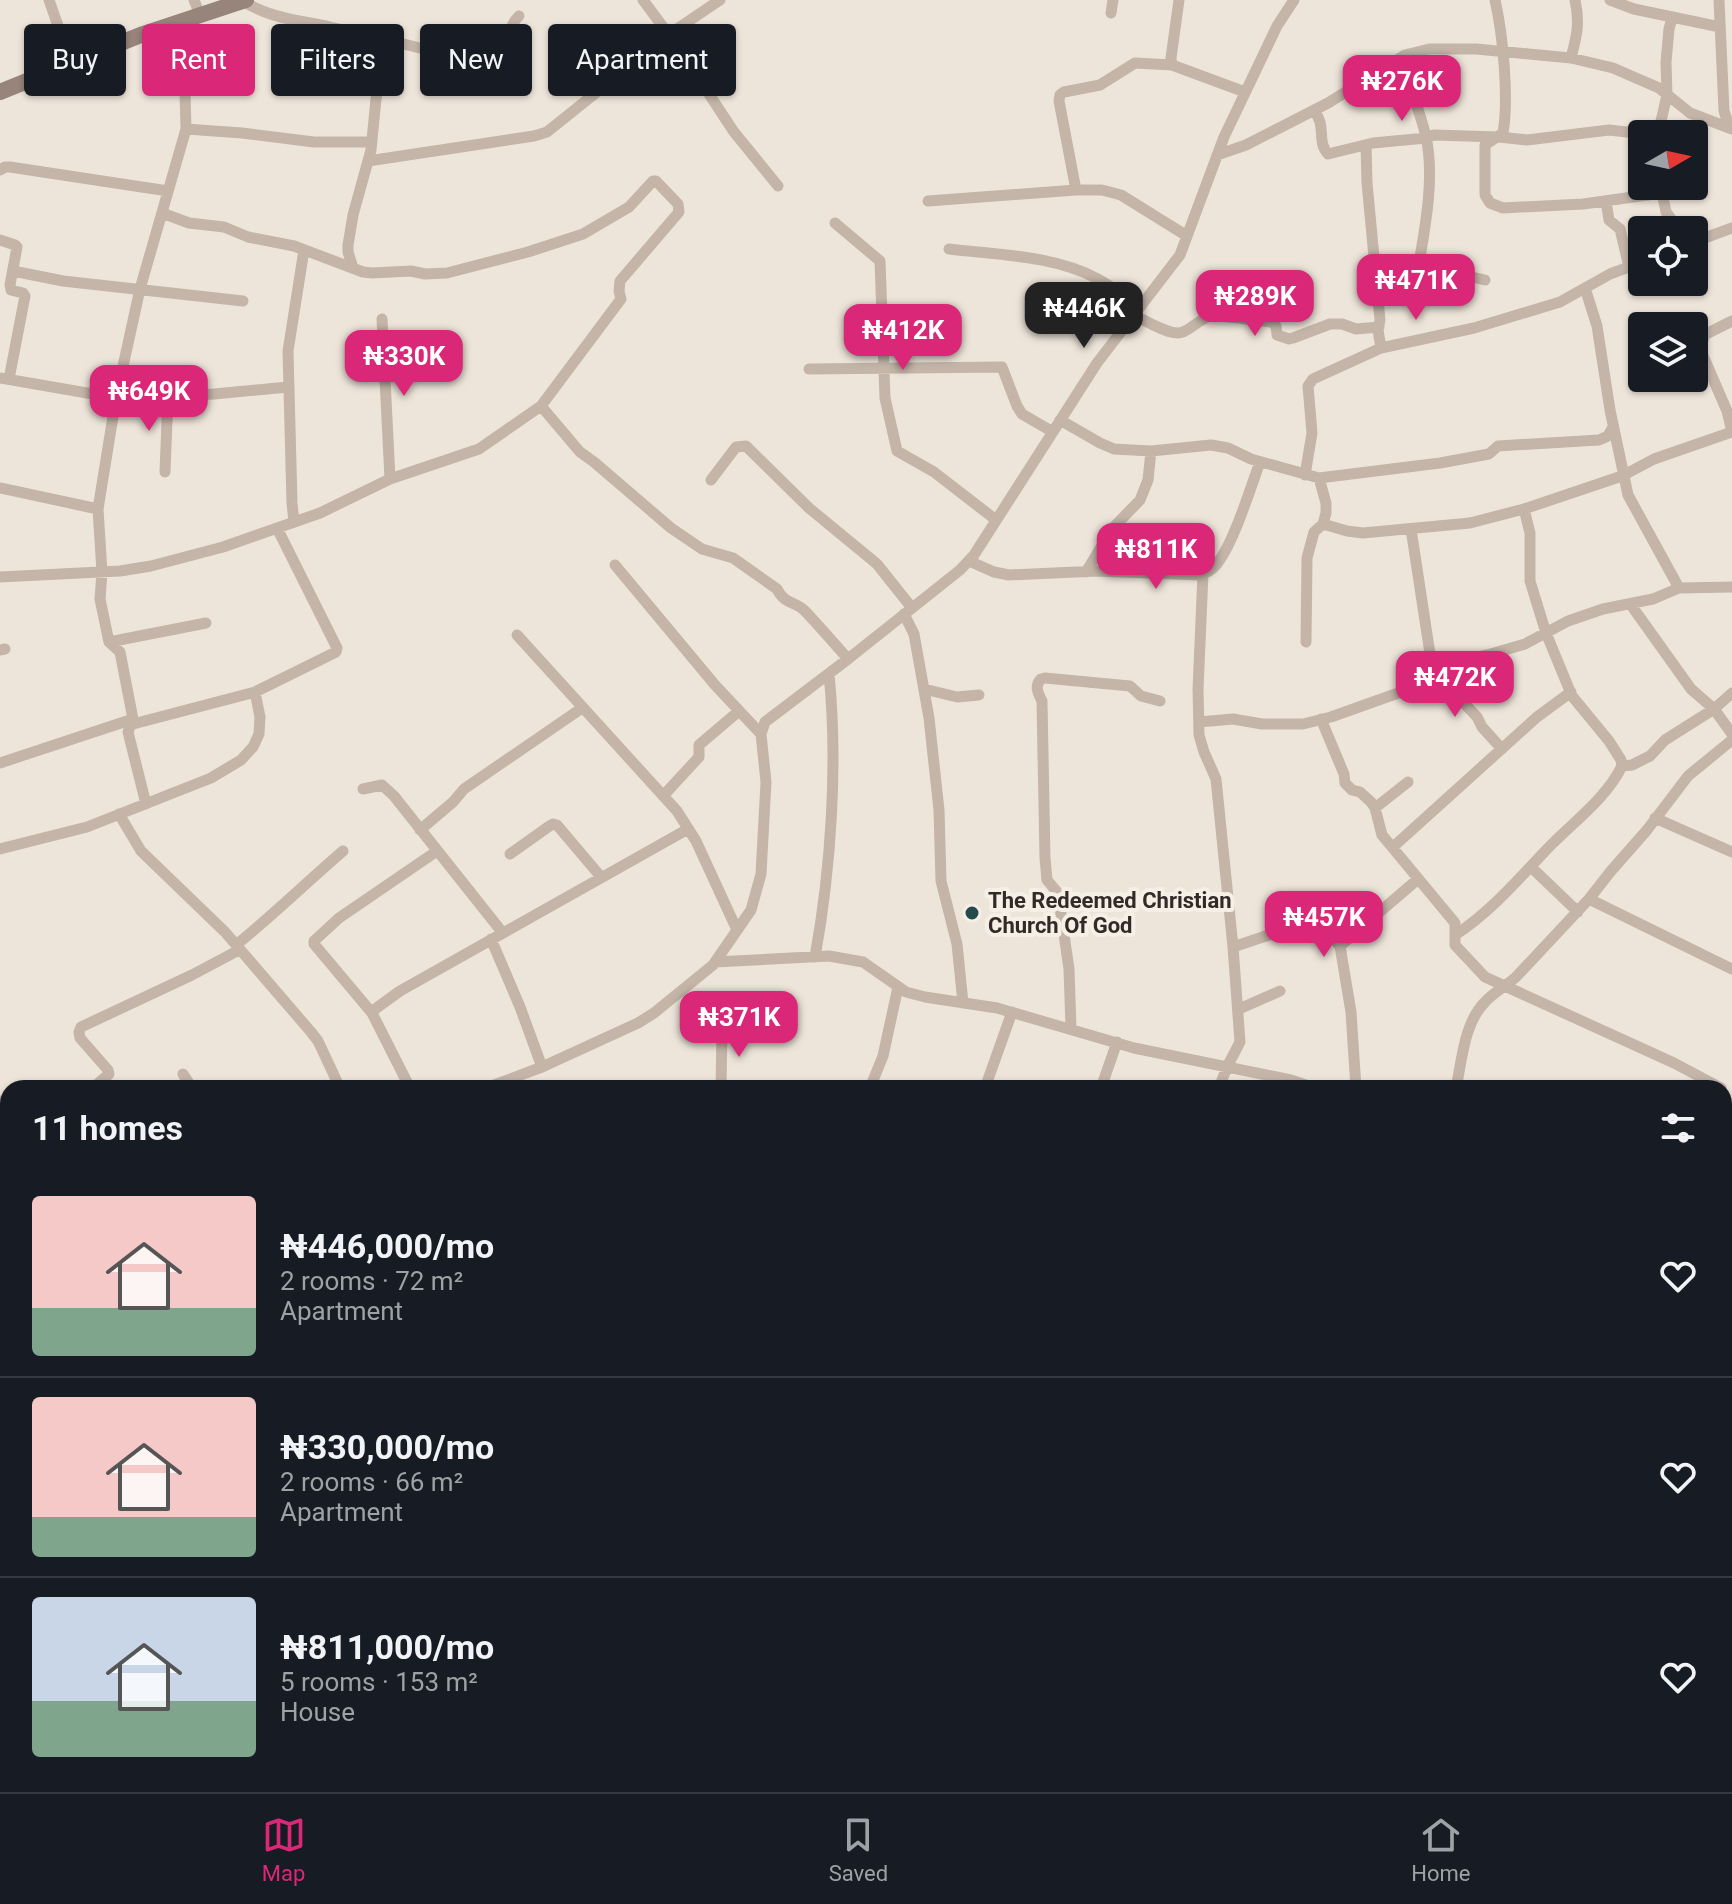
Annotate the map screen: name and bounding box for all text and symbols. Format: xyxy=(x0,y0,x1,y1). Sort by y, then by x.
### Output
chip: Buy xyxy=(24,24,126,96)
chip: Rent xyxy=(142,24,255,96)
chip: Filters xyxy=(271,24,404,96)
chip: New xyxy=(420,24,532,96)
chip: Apartment xyxy=(548,24,736,96)
pin: ₦276K xyxy=(1346,55,1458,123)
text: ₦276K xyxy=(1361,66,1443,96)
north arrow xyxy=(1628,120,1708,200)
map controls xyxy=(1628,120,1708,392)
button: locate xyxy=(1628,216,1708,296)
pin: ₦471K xyxy=(1360,254,1472,322)
text: ₦471K xyxy=(1375,265,1457,295)
pin: ₦289K xyxy=(1199,270,1311,338)
text: ₦289K xyxy=(1214,281,1296,311)
pin: ₦446K xyxy=(1028,282,1140,350)
text: ₦446K xyxy=(1043,293,1125,323)
pin: ₦412K xyxy=(847,304,959,372)
button: layers xyxy=(1628,312,1708,392)
text: ₦412K xyxy=(862,315,944,345)
pin: ₦330K xyxy=(348,330,460,398)
text: ₦330K xyxy=(363,341,445,371)
pin: ₦649K xyxy=(93,365,205,433)
text: ₦649K xyxy=(108,376,190,406)
pin: ₦811K xyxy=(1100,523,1212,591)
text: ₦811K xyxy=(1115,534,1197,564)
pin: ₦472K xyxy=(1399,651,1511,719)
text: ₦472K xyxy=(1414,662,1496,692)
place label: The Redeemed Christian Church Of God xyxy=(988,888,1231,938)
pin: ₦457K xyxy=(1268,891,1380,959)
text: ₦457K xyxy=(1283,902,1365,932)
marker: The Redeemed Christian Church Of God xyxy=(963,904,981,922)
pin: ₦371K xyxy=(683,991,795,1059)
text: ₦371K xyxy=(698,1002,780,1032)
icon: filters xyxy=(1656,1106,1700,1150)
text: 11 homes xyxy=(32,1108,183,1148)
text: ₦446,000/mo xyxy=(280,1226,494,1266)
icon: home xyxy=(96,1228,192,1324)
icon: heart xyxy=(1656,1254,1700,1298)
text: 2 rooms · 72 m² xyxy=(280,1266,463,1296)
text: Apartment xyxy=(280,1296,403,1326)
text: ₦330,000/mo xyxy=(280,1427,494,1467)
icon: home xyxy=(96,1429,192,1525)
icon: heart xyxy=(1656,1455,1700,1499)
text: 2 rooms · 66 m² xyxy=(280,1467,463,1497)
text: Apartment xyxy=(280,1497,403,1527)
text: ₦811,000/mo xyxy=(280,1627,494,1667)
icon: home xyxy=(96,1629,192,1725)
icon: heart xyxy=(1656,1655,1700,1699)
text: 5 rooms · 153 m² xyxy=(280,1667,478,1697)
text: House xyxy=(280,1697,355,1727)
tab: Map xyxy=(262,1813,306,1886)
tab: Saved xyxy=(829,1813,888,1886)
tab: Home xyxy=(1411,1813,1470,1886)

